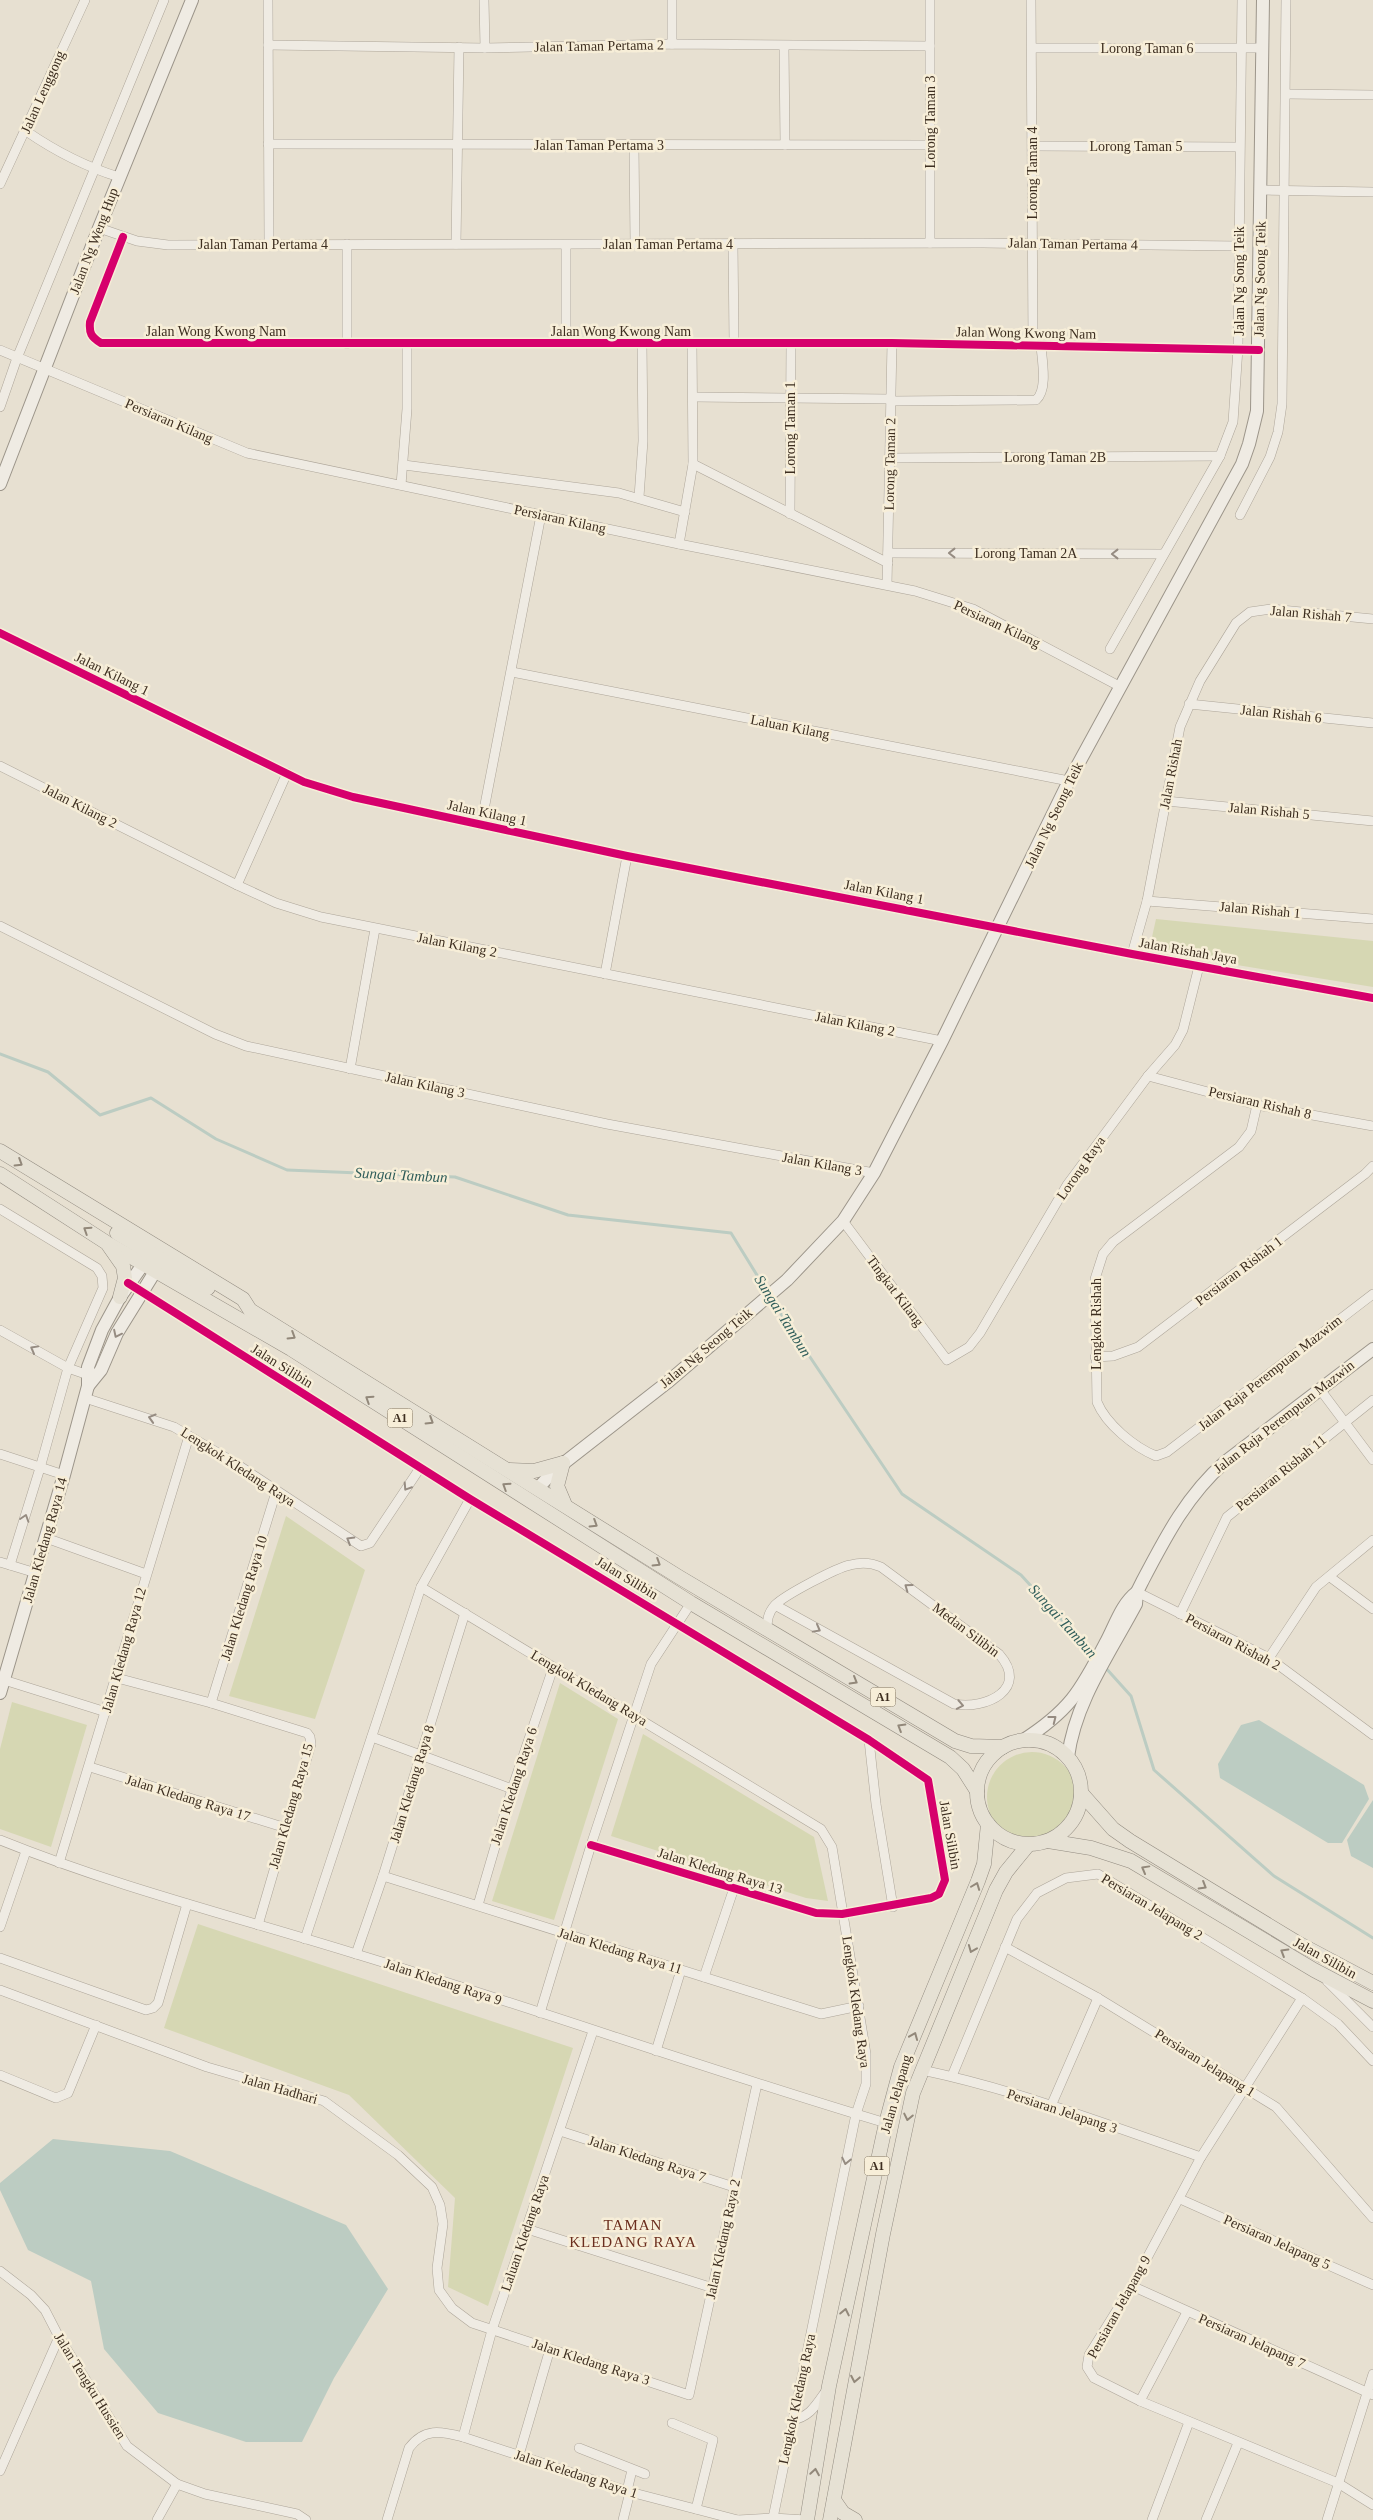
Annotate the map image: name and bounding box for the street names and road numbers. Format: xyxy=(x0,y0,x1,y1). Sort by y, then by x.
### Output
street label: Jalan Taman Pertama 2 xyxy=(534,37,664,55)
street label: Lorong Taman 6 xyxy=(1101,41,1193,56)
street label: Jalan Lenggong xyxy=(18,48,68,136)
street label: Lorong Taman 3 xyxy=(923,76,938,168)
street label: Lorong Taman 4 xyxy=(1025,127,1040,219)
street label: Jalan Taman Pertama 3 xyxy=(534,138,664,153)
street label: Lorong Taman 5 xyxy=(1090,139,1182,154)
street label: Jalan Ng Weng Hup xyxy=(67,186,121,296)
street label: Jalan Ng Seong Teik xyxy=(1251,221,1269,337)
street label: Jalan Ng Song Teik xyxy=(1232,226,1247,336)
street label: Jalan Taman Pertama 4 xyxy=(1008,235,1138,253)
street label: Jalan Taman Pertama 4 xyxy=(198,237,328,252)
street label: Jalan Taman Pertama 4 xyxy=(603,237,733,252)
street label: Jalan Wong Kwong Nam xyxy=(146,324,286,339)
street label: Jalan Wong Kwong Nam xyxy=(551,324,691,339)
street label: Jalan Wong Kwong Nam xyxy=(956,324,1096,342)
street label: Lorong Taman 1 xyxy=(783,382,798,474)
street label: Persiaran Kilang xyxy=(123,396,215,446)
street label: Lorong Taman 2 xyxy=(882,417,898,511)
street label: Lorong Taman 2B xyxy=(1004,450,1106,465)
street label: Persiaran Kilang xyxy=(513,502,607,536)
street label: Lorong Taman 2A xyxy=(975,546,1078,561)
street label: Persiaran Kilang xyxy=(951,597,1043,651)
street label: Jalan Rishah 7 xyxy=(1270,603,1352,625)
street label: Jalan Kilang 1 xyxy=(72,650,152,698)
street label: Jalan Rishah 6 xyxy=(1240,702,1322,726)
street label: Laluan Kilang xyxy=(749,712,831,742)
street label: Jalan Rishah xyxy=(1157,738,1185,810)
street label: Jalan Ng Seong Teik xyxy=(1022,760,1086,870)
street label: Jalan Kilang 2 xyxy=(41,781,119,831)
street label: Jalan Kilang 1 xyxy=(446,797,528,829)
street label: Jalan Rishah 5 xyxy=(1228,800,1310,822)
street label: Jalan Kilang 1 xyxy=(843,877,925,907)
street label: Jalan Rishah 1 xyxy=(1219,899,1301,921)
street label: Jalan Kilang 2 xyxy=(416,930,498,960)
street label: Jalan Rishah Jaya xyxy=(1138,935,1239,967)
street label: Jalan Kilang 2 xyxy=(814,1009,896,1039)
street label: Jalan Kilang 3 xyxy=(384,1069,466,1101)
street label: Persiaran Rishah 8 xyxy=(1207,1084,1313,1122)
street label: Lorong Raya xyxy=(1054,1133,1109,1202)
street label: Jalan Kilang 3 xyxy=(781,1150,863,1178)
street label: Persiaran Rishah 1 xyxy=(1193,1233,1285,1309)
street label: Tingkat Kilang xyxy=(864,1253,926,1329)
street label: Lengkok Rishah xyxy=(1089,1278,1104,1370)
street label: Jalan Ng Seong Teik xyxy=(657,1305,755,1391)
street label: Jalan Raja Perempuan Mazwim xyxy=(1195,1312,1345,1434)
street label: Jalan Silibin xyxy=(249,1341,315,1391)
street label: Jalan Raja Perempuan Mazwin xyxy=(1211,1358,1357,1476)
road number: A1 xyxy=(388,1409,412,1428)
street label: Lengkok Kledang Raya xyxy=(178,1424,298,1510)
street label: Persiaran Rishah 11 xyxy=(1233,1432,1329,1514)
street label: Jalan Kledang Raya 14 xyxy=(20,1476,70,1604)
street label: Jalan Kledang Raya 10 xyxy=(218,1534,270,1662)
street label: Jalan Silibin xyxy=(593,1554,661,1602)
street label: Jalan Kledang Raya 12 xyxy=(99,1586,149,1714)
street label: Medan Silibin xyxy=(930,1600,1002,1660)
street label: Persiaran Rishah 2 xyxy=(1183,1611,1283,1673)
street label: Lengkok Kledang Raya xyxy=(528,1647,651,1729)
road number: A1 xyxy=(870,1688,896,1706)
street label: Jalan Kledang Raya 8 xyxy=(387,1723,437,1845)
street label: Jalan Kledang Raya 6 xyxy=(488,1725,540,1847)
street label: Jalan Kledang Raya 15 xyxy=(266,1742,316,1870)
street label: Jalan Kledang Raya 17 xyxy=(124,1772,252,1824)
street label: Jalan Silibin xyxy=(937,1799,963,1871)
street label: Jalan Kledang Raya 13 xyxy=(656,1845,784,1897)
street label: Persiaran Jelapang 2 xyxy=(1099,1871,1205,1943)
street label: Jalan Kledang Raya 11 xyxy=(556,1925,684,1977)
street label: Lengkok Kledang Raya xyxy=(839,1935,873,2070)
street label: Jalan Silibin xyxy=(1291,1935,1359,1981)
street label: Jalan Kledang Raya 9 xyxy=(382,1956,504,2008)
street label: Persiaran Jelapang 1 xyxy=(1152,2026,1258,2100)
street label: Jalan Jelapang xyxy=(878,2053,914,2135)
street label: Jalan Hadhari xyxy=(241,2071,319,2107)
street label: Persiaran Jelapang 3 xyxy=(1005,2086,1119,2136)
street label: Jalan Kledang Raya 7 xyxy=(586,2133,708,2185)
road number: A1 xyxy=(864,2156,890,2176)
street label: Laluan Kledang Raya xyxy=(498,2172,552,2293)
street label: Jalan Kledang Raya 2 xyxy=(703,2178,743,2300)
street label: Persiaran Jelapang 5 xyxy=(1221,2212,1333,2272)
street label: Persiaran Jelapang 9 xyxy=(1085,2253,1153,2361)
street label: Persiaran Jelapang 7 xyxy=(1196,2311,1308,2371)
street label: Jalan Tengku Hussien xyxy=(51,2330,129,2442)
street label: Lengkok Kledang Raya xyxy=(776,2332,818,2466)
street label: Jalan Kledang Raya 3 xyxy=(530,2336,652,2388)
street label: Jalan Keledang Raya 1 xyxy=(512,2447,640,2501)

